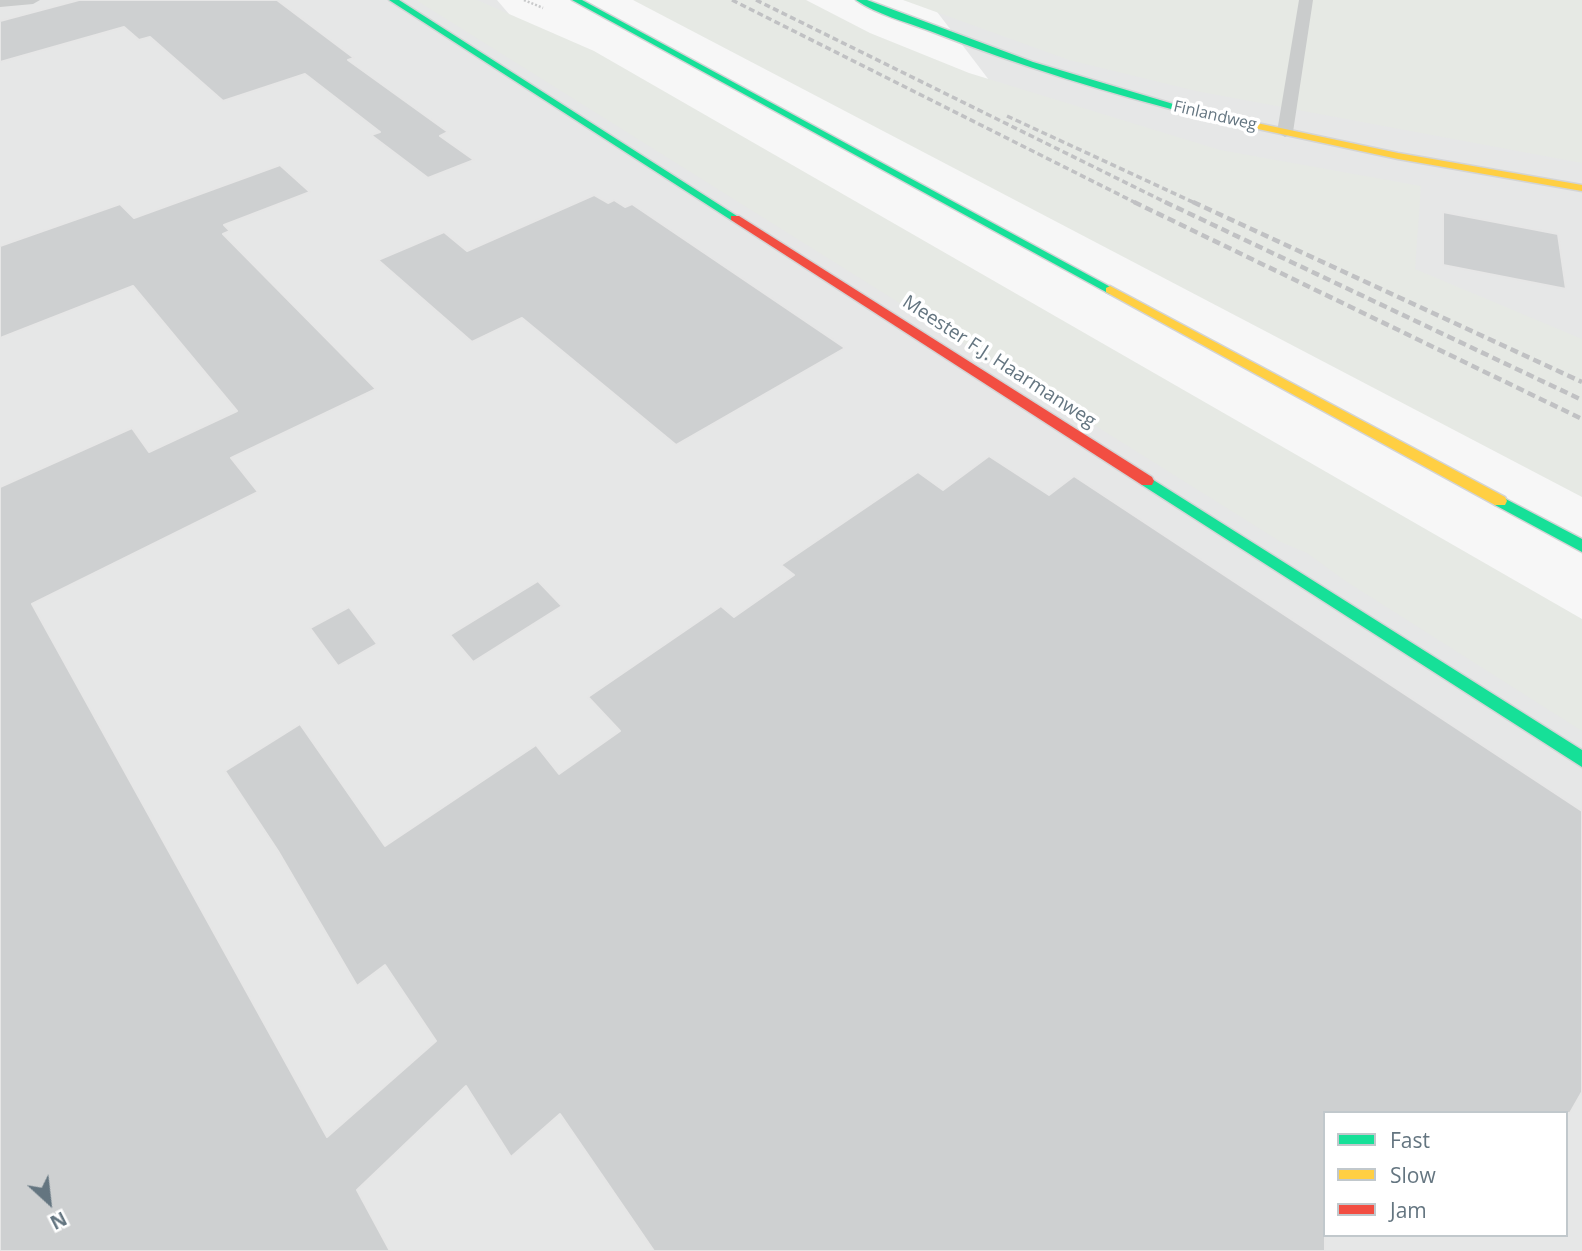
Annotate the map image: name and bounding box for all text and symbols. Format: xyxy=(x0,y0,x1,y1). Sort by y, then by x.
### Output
street label: Finlandweg xyxy=(1172,97,1258,135)
street label: Meester F.J. Haarmanweg xyxy=(898,291,1100,433)
legend xyxy=(1323,1111,1568,1237)
text: Fast xyxy=(1390,1126,1430,1154)
text: Slow xyxy=(1390,1161,1436,1189)
north arrow xyxy=(14,1167,84,1237)
text: Jam xyxy=(1390,1196,1427,1224)
text: N xyxy=(46,1206,71,1236)

